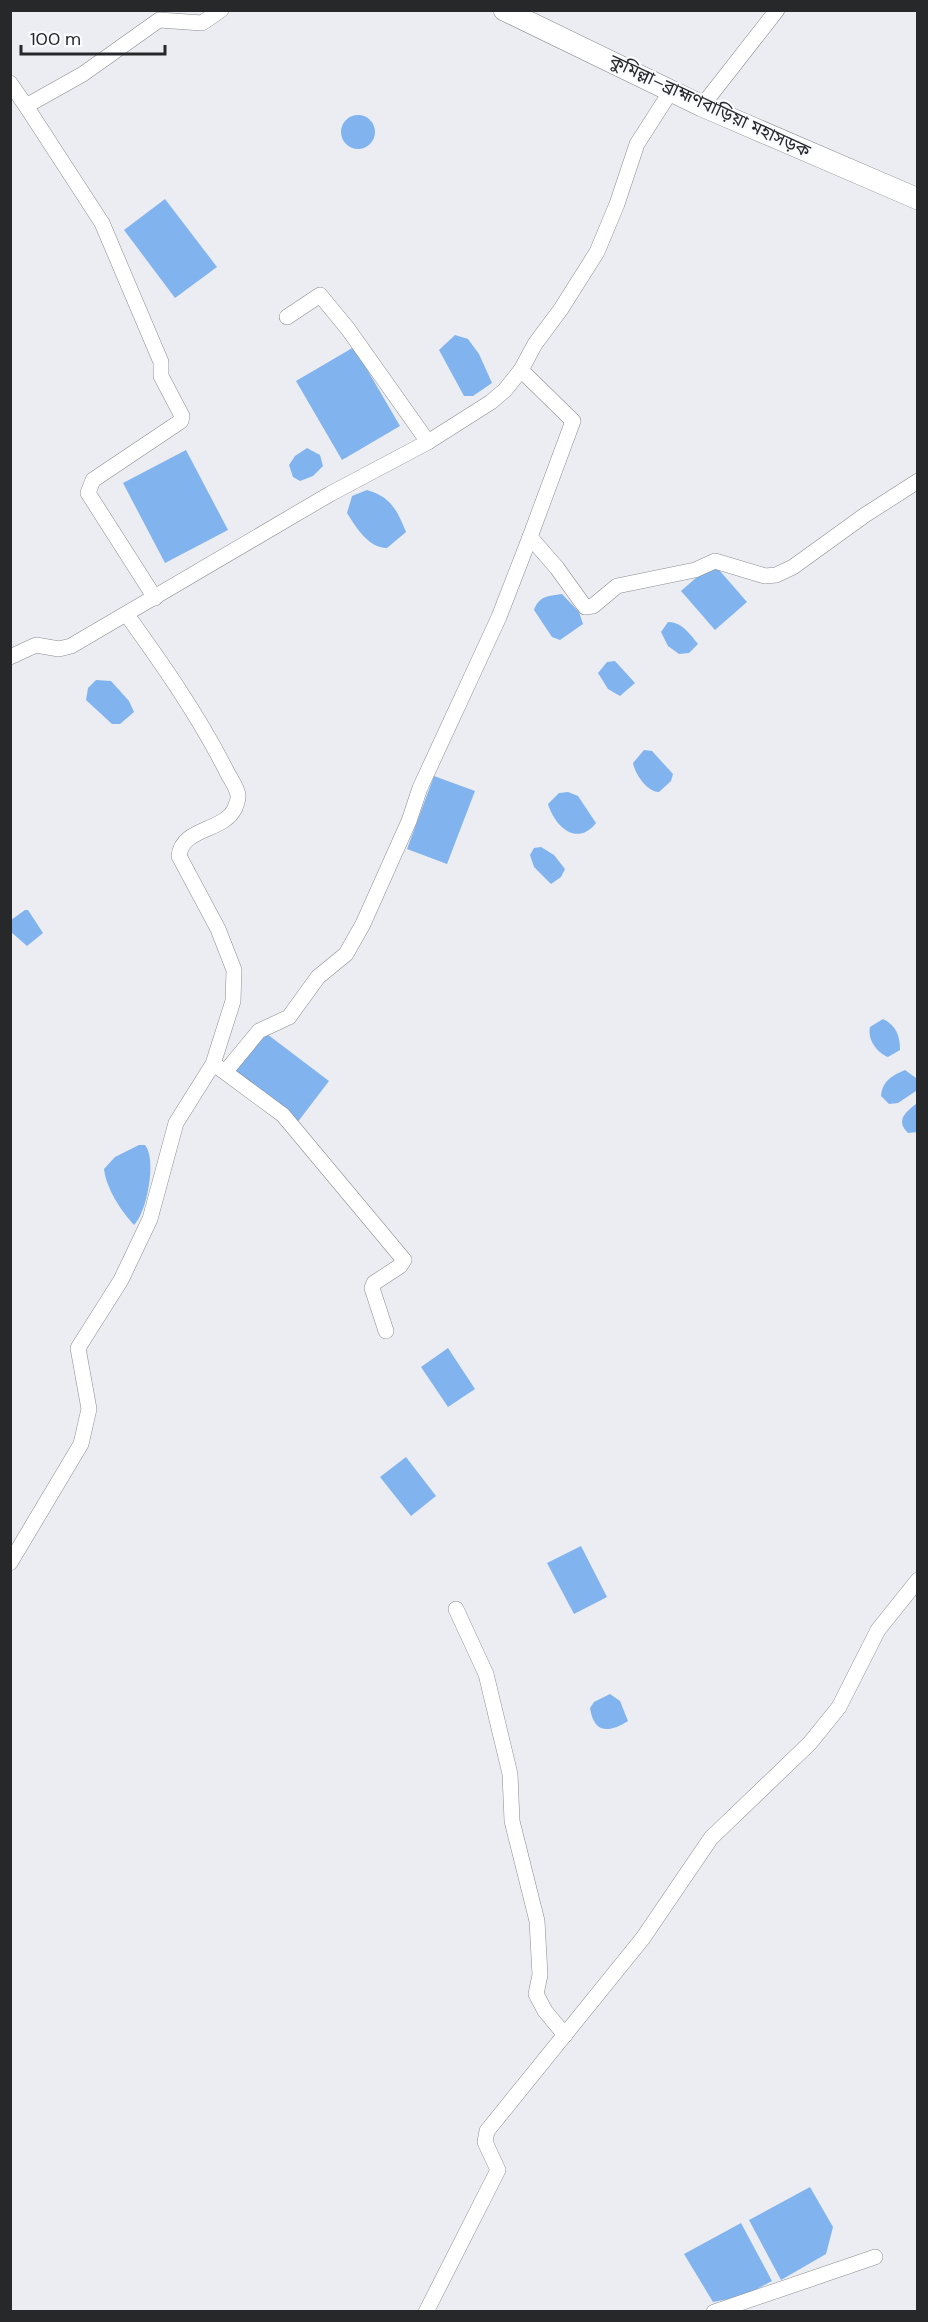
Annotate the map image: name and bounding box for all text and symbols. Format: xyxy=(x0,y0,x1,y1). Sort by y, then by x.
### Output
scale bar xyxy=(21,18,165,56)
text: 100 m xyxy=(30,27,81,51)
street label: কুমিল্লা–ব্রাহ্মণবাড়িয়া মহাসড়ক xyxy=(605,48,815,163)

